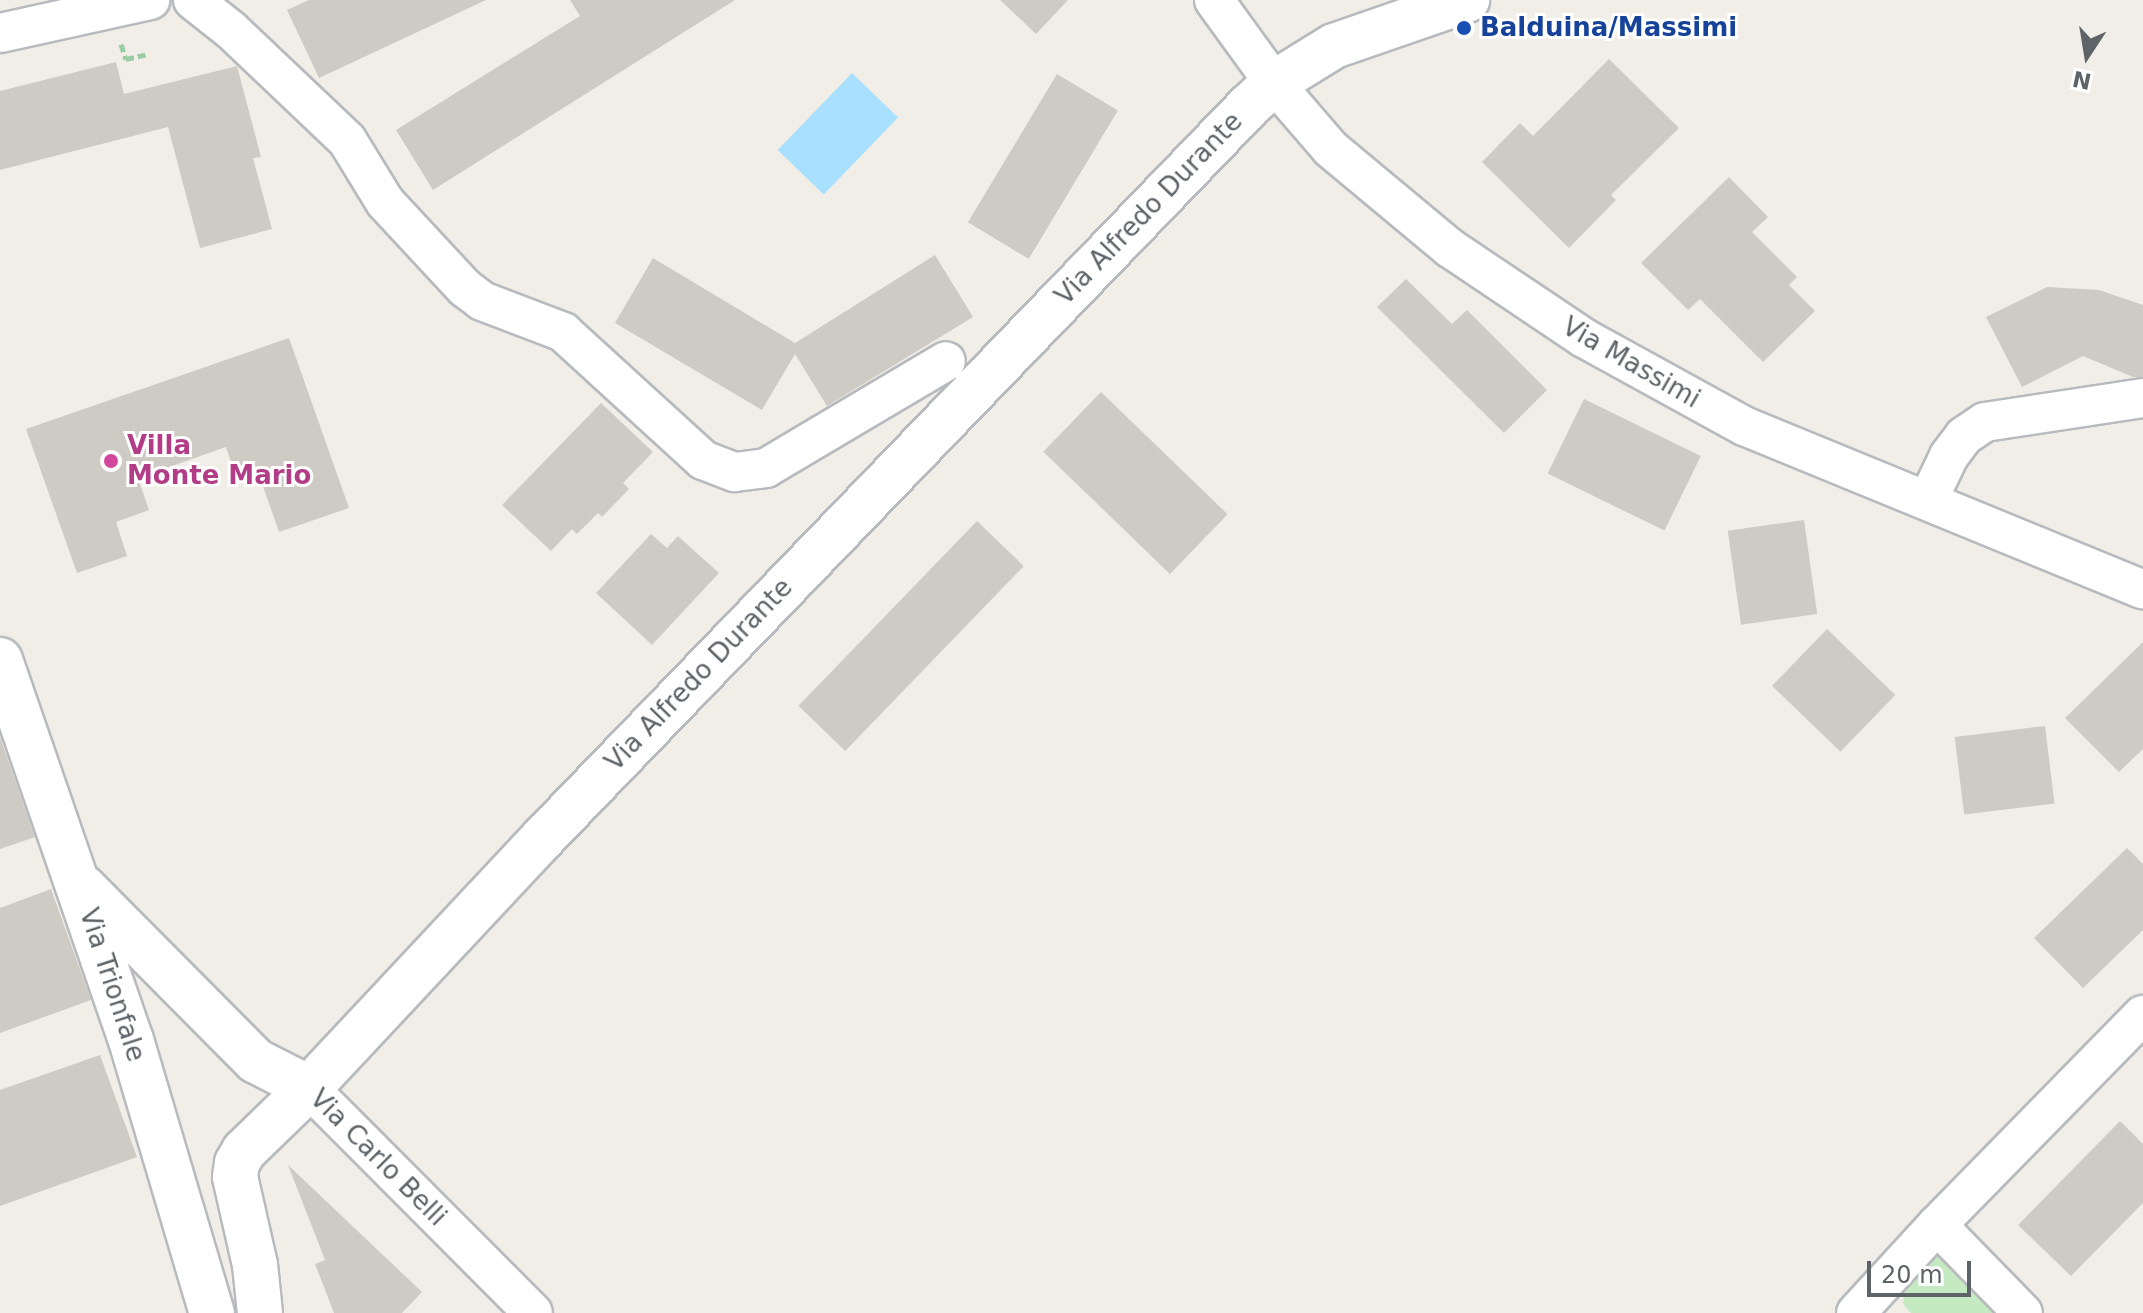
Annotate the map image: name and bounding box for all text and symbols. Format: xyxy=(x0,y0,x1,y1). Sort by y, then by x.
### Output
place label: Balduina/Massimi xyxy=(1480,12,1737,44)
north arrow xyxy=(2047,16,2127,96)
marker: Balduina/Massimi xyxy=(1455,19,1473,37)
text: N xyxy=(2070,66,2094,94)
street label: Via Alfredo Durante xyxy=(1049,106,1249,312)
street label: Via Massimi xyxy=(1557,311,1705,415)
place label: Villa Monte Mario xyxy=(127,430,311,492)
marker: Villa Monte Mario xyxy=(102,452,120,470)
street label: Via Alfredo Durante xyxy=(599,572,799,778)
street label: Via Trionfale xyxy=(73,904,151,1066)
street label: Via Carlo Belli xyxy=(303,1083,453,1233)
scale bar xyxy=(1871,1245,1975,1295)
text: 20 m xyxy=(1881,1261,1943,1289)

